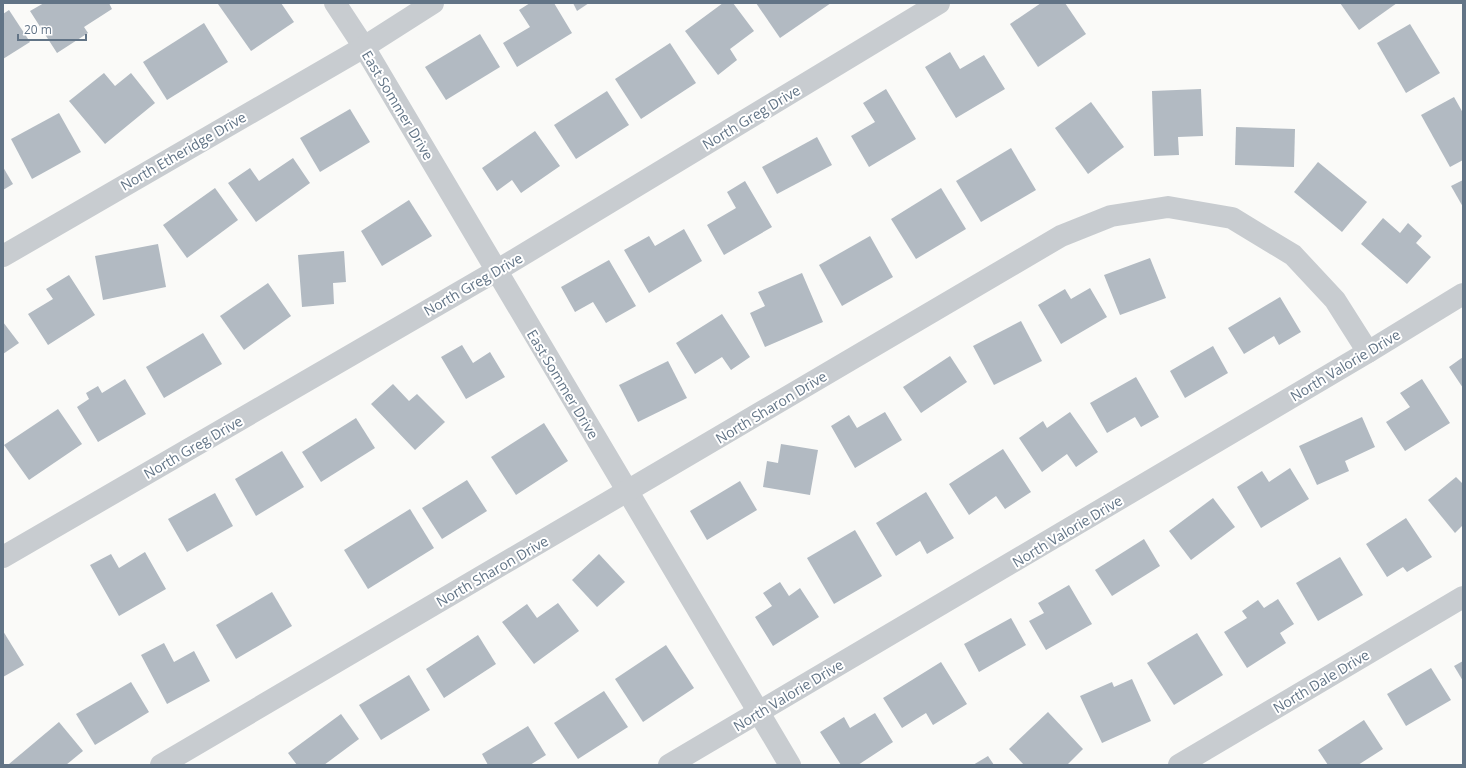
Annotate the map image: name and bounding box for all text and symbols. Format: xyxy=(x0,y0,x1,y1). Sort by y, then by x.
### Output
scale bar xyxy=(18,16,86,42)
text: 20 m xyxy=(24,21,52,38)
street label: East Sommer Drive xyxy=(358,47,438,163)
street label: North Greg Drive xyxy=(698,80,804,154)
street label: North Etheridge Drive xyxy=(117,107,249,195)
street label: North Greg Drive xyxy=(420,248,526,320)
street label: North Valorie Drive xyxy=(1287,325,1404,405)
street label: East Sommer Drive xyxy=(523,326,603,442)
street label: North Sharon Drive xyxy=(712,366,830,448)
street label: North Greg Drive xyxy=(140,411,246,483)
street label: North Valorie Drive xyxy=(1009,491,1126,571)
street label: North Sharon Drive xyxy=(432,531,552,611)
street label: North Dale Drive xyxy=(1269,645,1373,717)
street label: North Valorie Drive xyxy=(730,655,847,735)

